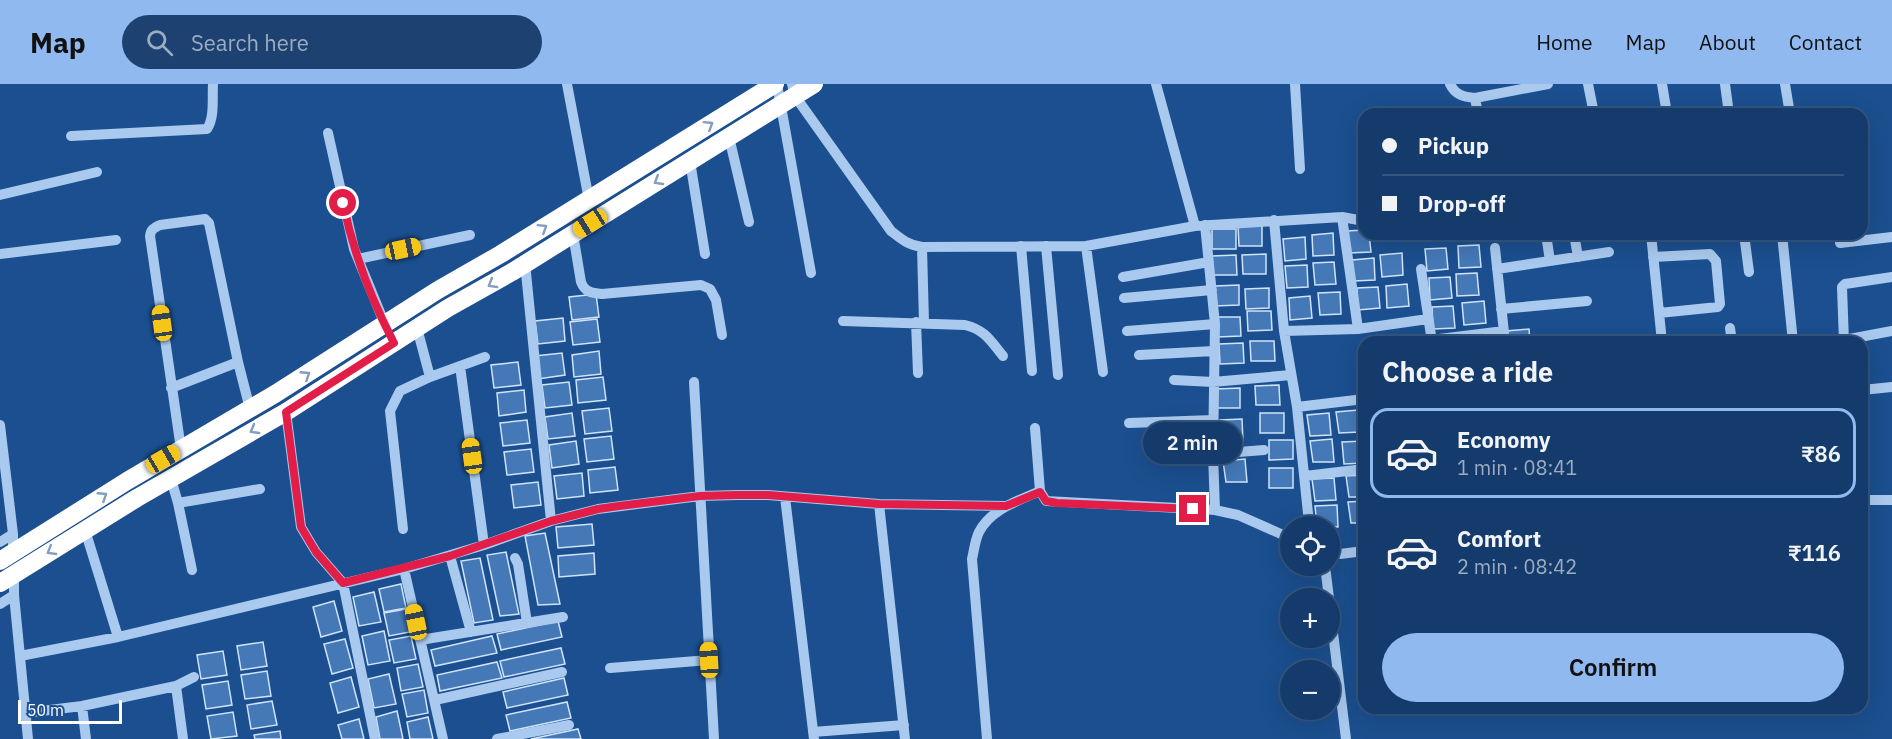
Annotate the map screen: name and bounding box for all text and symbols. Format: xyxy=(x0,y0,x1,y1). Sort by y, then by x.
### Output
search box xyxy=(122,15,542,69)
text: Map xyxy=(30,24,86,61)
icon: search xyxy=(143,26,176,59)
text: Search here xyxy=(191,28,309,57)
text: Home xyxy=(1536,28,1593,56)
text: Map xyxy=(1626,28,1666,56)
text: About xyxy=(1699,28,1756,56)
text: Contact xyxy=(1789,28,1862,56)
one-way arrow xyxy=(703,120,713,132)
text: Pickup xyxy=(1418,131,1489,160)
one-way arrow xyxy=(654,174,664,186)
route start xyxy=(329,189,356,216)
text: Drop-off xyxy=(1418,189,1505,218)
car xyxy=(570,206,610,240)
one-way arrow xyxy=(537,223,547,235)
car xyxy=(384,236,422,262)
one-way arrow xyxy=(488,276,498,288)
car xyxy=(151,304,173,342)
text: Choose a ride xyxy=(1382,354,1553,389)
one-way arrow xyxy=(300,370,310,382)
callout: 2 min xyxy=(1144,422,1242,464)
one-way arrow xyxy=(250,423,260,435)
text: Economy xyxy=(1457,425,1551,454)
icon: car xyxy=(1385,426,1439,480)
text: 2 min xyxy=(1167,429,1218,456)
car xyxy=(461,437,483,475)
text: ₹86 xyxy=(1801,439,1841,468)
car xyxy=(143,442,183,476)
text: 1 min · 08:41 xyxy=(1457,454,1577,481)
one-way arrow xyxy=(96,492,107,503)
route end xyxy=(1179,495,1206,522)
map controls xyxy=(1280,516,1340,720)
button: locate xyxy=(1280,516,1340,576)
text: Comfort xyxy=(1457,524,1541,553)
icon: car xyxy=(1385,525,1439,579)
text: ₹116 xyxy=(1788,538,1841,567)
one-way arrow xyxy=(47,544,57,556)
text: 2 min · 08:42 xyxy=(1457,553,1577,580)
button: + xyxy=(1280,588,1340,648)
car xyxy=(403,603,429,641)
button: Confirm xyxy=(1382,633,1844,702)
car xyxy=(699,642,719,678)
button: − xyxy=(1280,660,1340,720)
scale bar xyxy=(18,697,122,724)
text: 50 m xyxy=(27,700,64,720)

